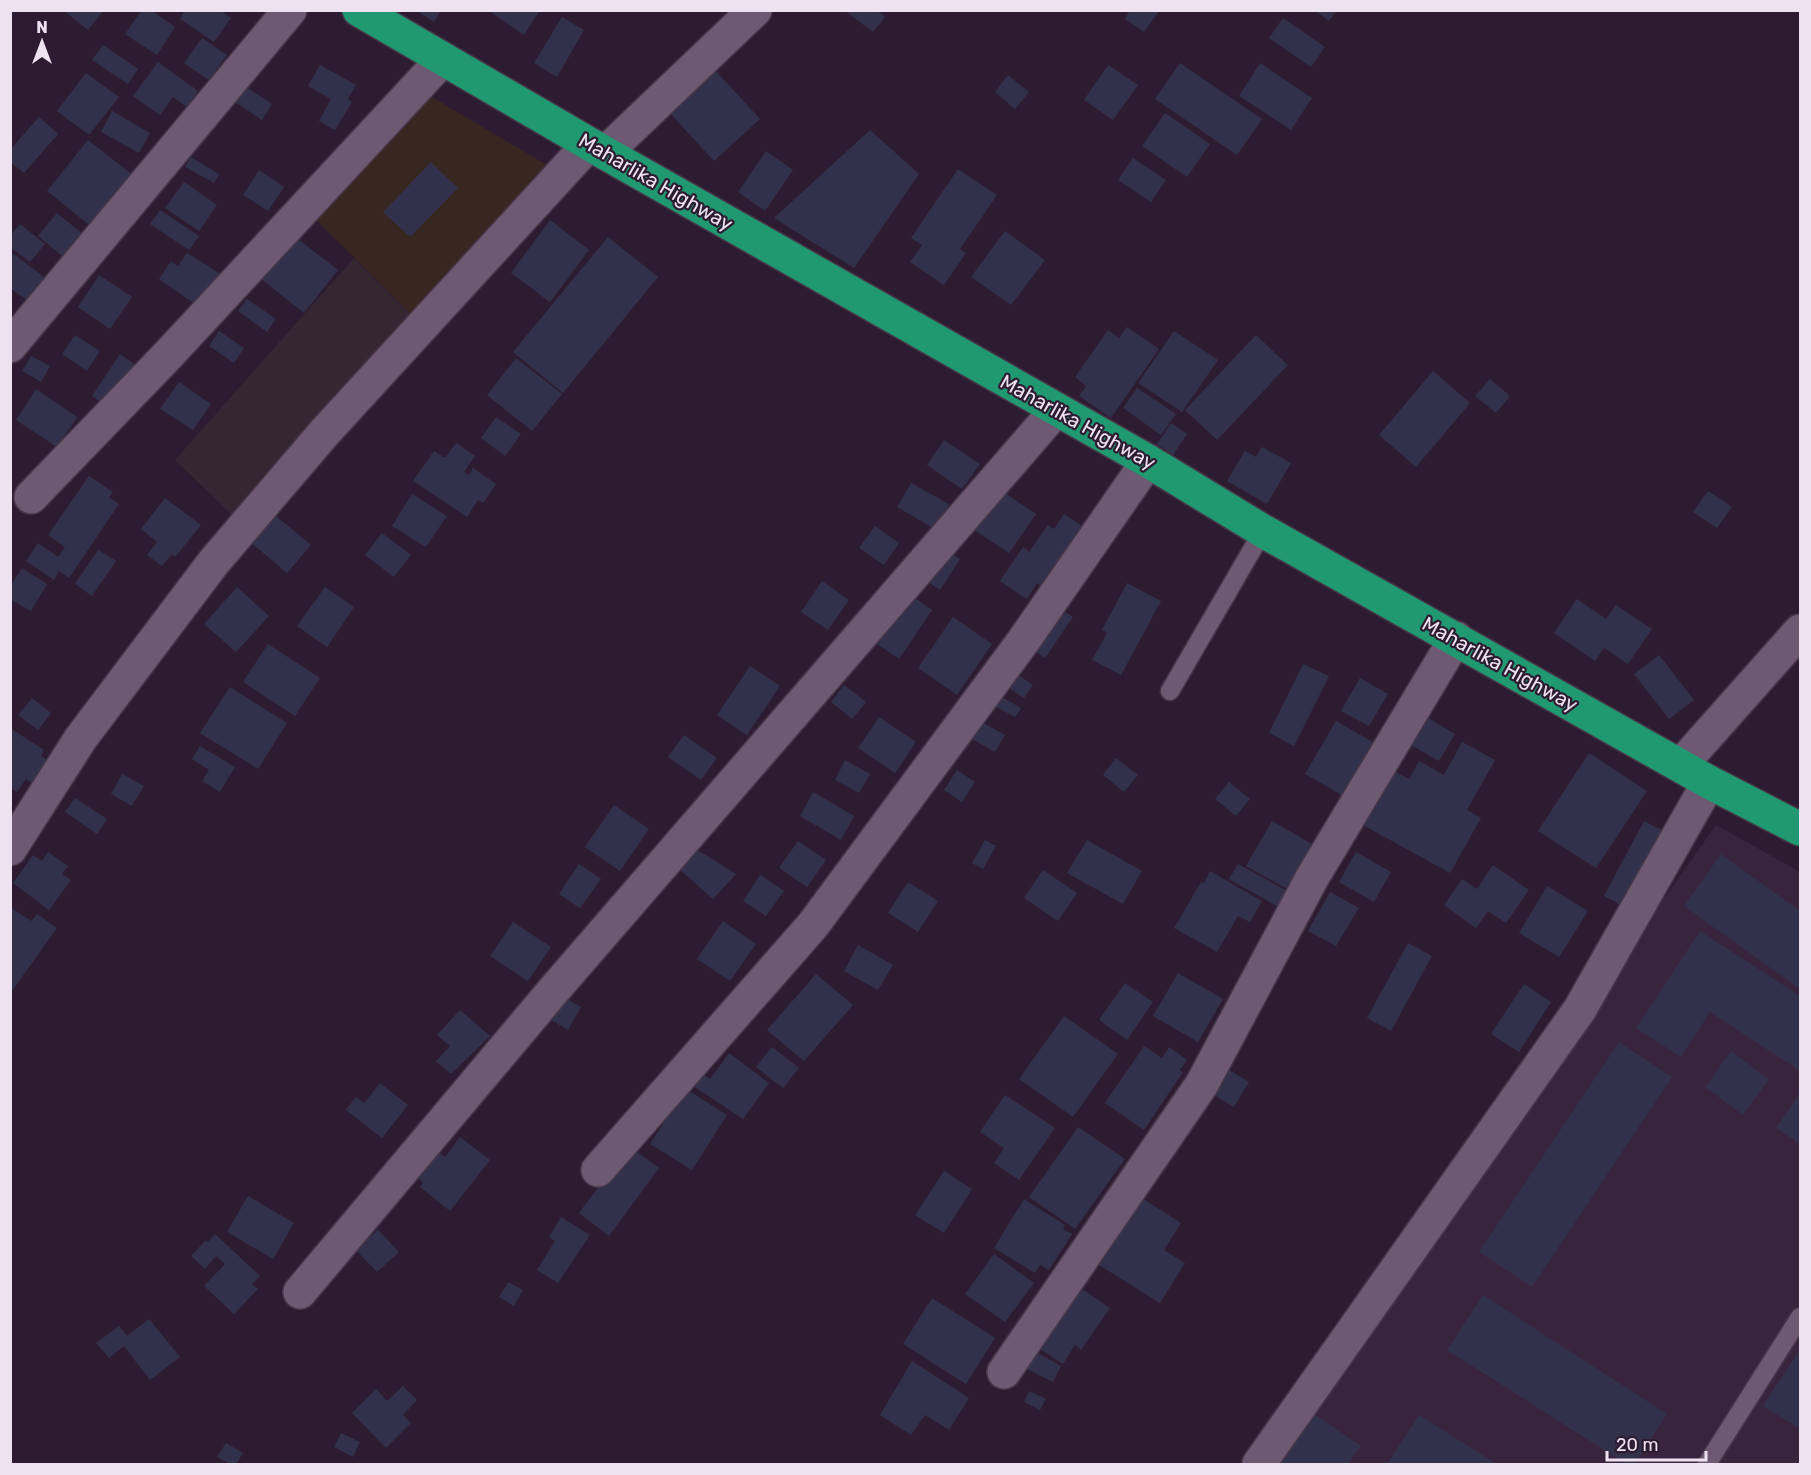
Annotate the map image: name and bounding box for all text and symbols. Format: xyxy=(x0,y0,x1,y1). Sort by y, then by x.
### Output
north arrow xyxy=(12,12,72,72)
text: N xyxy=(36,18,48,37)
street label: Maharlika Highway xyxy=(575,128,737,236)
street label: Maharlika Highway xyxy=(996,369,1160,475)
street label: Maharlika Highway xyxy=(1418,611,1582,717)
scale bar xyxy=(1607,1424,1706,1462)
text: 20 m xyxy=(1616,1434,1658,1456)

